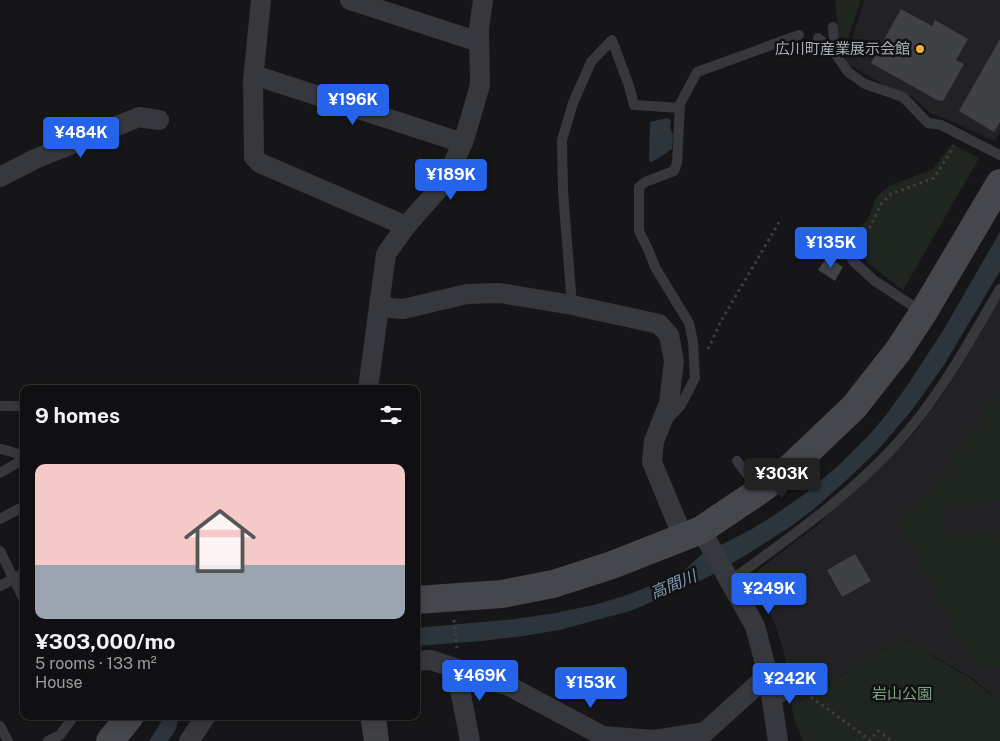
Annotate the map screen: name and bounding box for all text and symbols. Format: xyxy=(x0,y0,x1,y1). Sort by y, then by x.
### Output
place label: 広川町産業展示会館 xyxy=(775,40,910,57)
marker: 広川町産業展示会館 xyxy=(914,43,926,55)
pin: ¥196K xyxy=(318,84,388,126)
text: ¥196K xyxy=(328,90,378,109)
pin: ¥484K xyxy=(46,116,116,159)
text: ¥484K xyxy=(54,123,108,142)
pin: ¥189K xyxy=(416,158,486,201)
text: ¥189K xyxy=(426,165,476,184)
pin: ¥135K xyxy=(796,226,866,269)
text: ¥135K xyxy=(806,233,856,252)
icon: filters xyxy=(377,401,405,429)
text: 9 homes xyxy=(35,403,120,428)
pin: ¥303K xyxy=(747,458,817,500)
text: ¥303K xyxy=(755,464,809,483)
icon: home xyxy=(175,496,265,586)
water label: 高間川 xyxy=(647,566,701,603)
pin: ¥249K xyxy=(734,572,804,615)
text: ¥249K xyxy=(742,579,796,598)
text: ¥303,000/mo xyxy=(35,629,175,654)
text: 5 rooms · 133 m² xyxy=(35,654,157,673)
pin: ¥469K xyxy=(445,660,515,702)
pin: ¥242K xyxy=(755,662,825,705)
text: ¥469K xyxy=(453,666,507,685)
pin: ¥153K xyxy=(556,666,626,709)
text: ¥242K xyxy=(764,669,816,688)
text: House xyxy=(35,673,83,692)
text: ¥153K xyxy=(566,673,616,692)
park label: 岩山公園 xyxy=(872,685,932,702)

